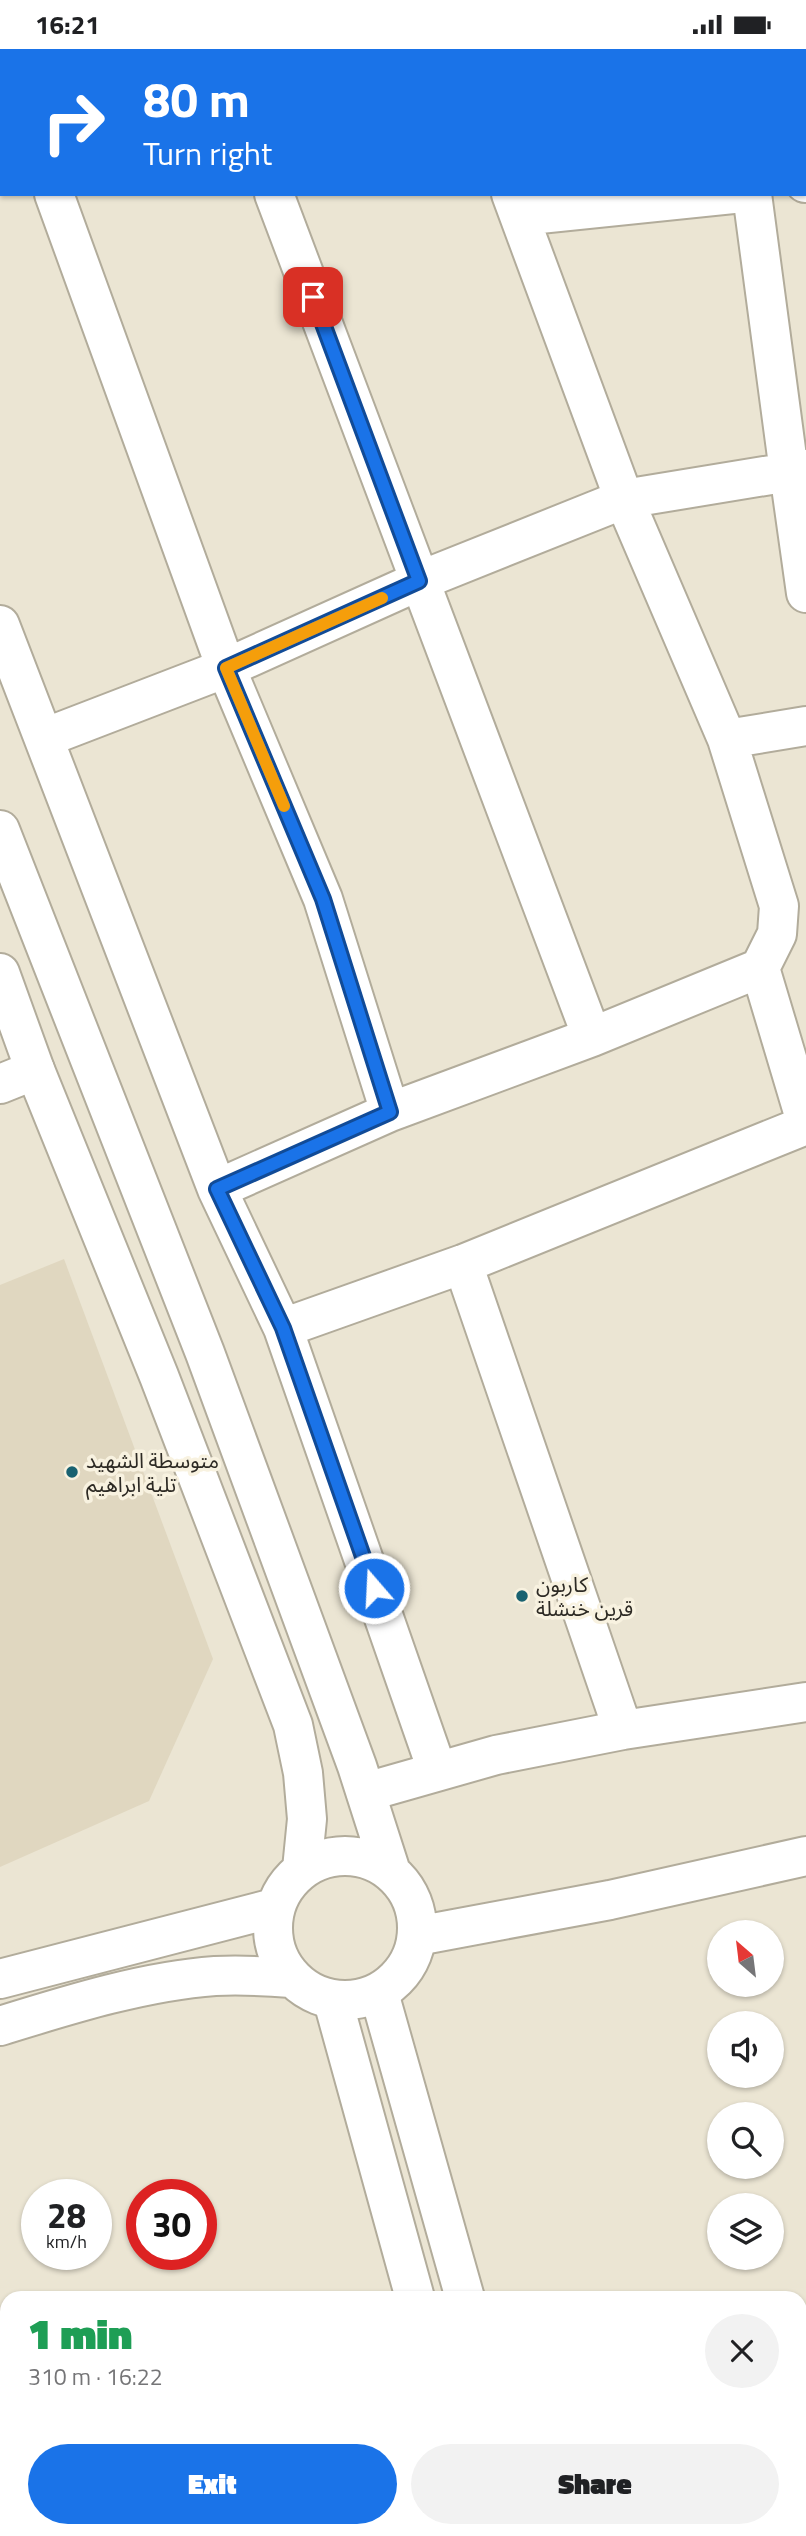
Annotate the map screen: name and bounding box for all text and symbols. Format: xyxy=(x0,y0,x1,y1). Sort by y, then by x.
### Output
text: 16:21 xyxy=(35,5,100,44)
text: 80 m xyxy=(143,61,250,136)
icon: right xyxy=(28,77,119,168)
text: Turn right xyxy=(143,129,272,177)
pin xyxy=(283,267,343,327)
icon: arrive xyxy=(294,278,332,316)
place label: متوسطة الشهيد تلية ابراهيم xyxy=(86,1444,219,1500)
marker: متوسطة الشهيد تلية ابراهيم xyxy=(64,1464,80,1480)
position arrow xyxy=(337,1551,411,1625)
place label: كاربون قرين خنشلة xyxy=(536,1568,633,1624)
marker: كاربون قرين خنشلة xyxy=(514,1588,530,1604)
north arrow xyxy=(707,1920,784,1997)
map controls xyxy=(707,1920,784,2270)
button: sound xyxy=(707,2011,784,2088)
button: search xyxy=(707,2102,784,2179)
speed limit sign: 30 xyxy=(126,2179,217,2270)
text: 28 xyxy=(47,2188,86,2242)
button: layers xyxy=(707,2193,784,2270)
text: km/h xyxy=(46,2228,87,2255)
text: 1 min xyxy=(28,2301,132,2365)
button: close xyxy=(705,2314,779,2388)
text: 310 m · 16:22 xyxy=(28,2359,163,2394)
button: Exit xyxy=(28,2444,397,2524)
button: Share xyxy=(411,2444,779,2524)

